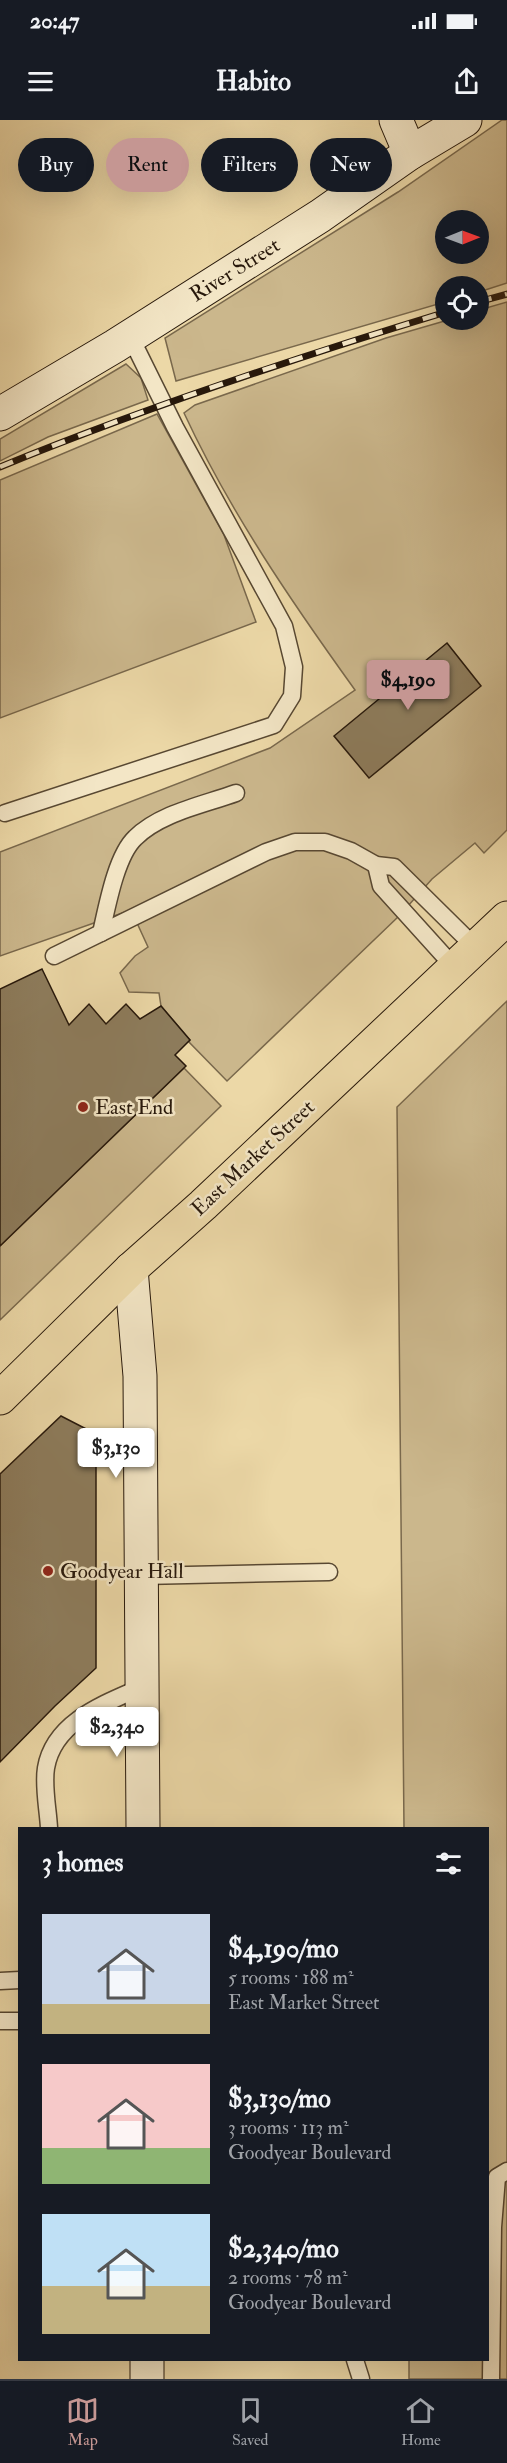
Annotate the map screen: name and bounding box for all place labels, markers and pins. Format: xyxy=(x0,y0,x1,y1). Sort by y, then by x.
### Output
pin: $4,190 xyxy=(359,660,457,711)
place label: East End xyxy=(95,1094,174,1121)
marker: East End xyxy=(76,1100,90,1114)
pin: $3,130 xyxy=(67,1428,165,1479)
place label: Goodyear Hall xyxy=(60,1558,184,1585)
marker: Goodyear Hall xyxy=(41,1564,55,1578)
pin: $2,340 xyxy=(68,1707,166,1758)

